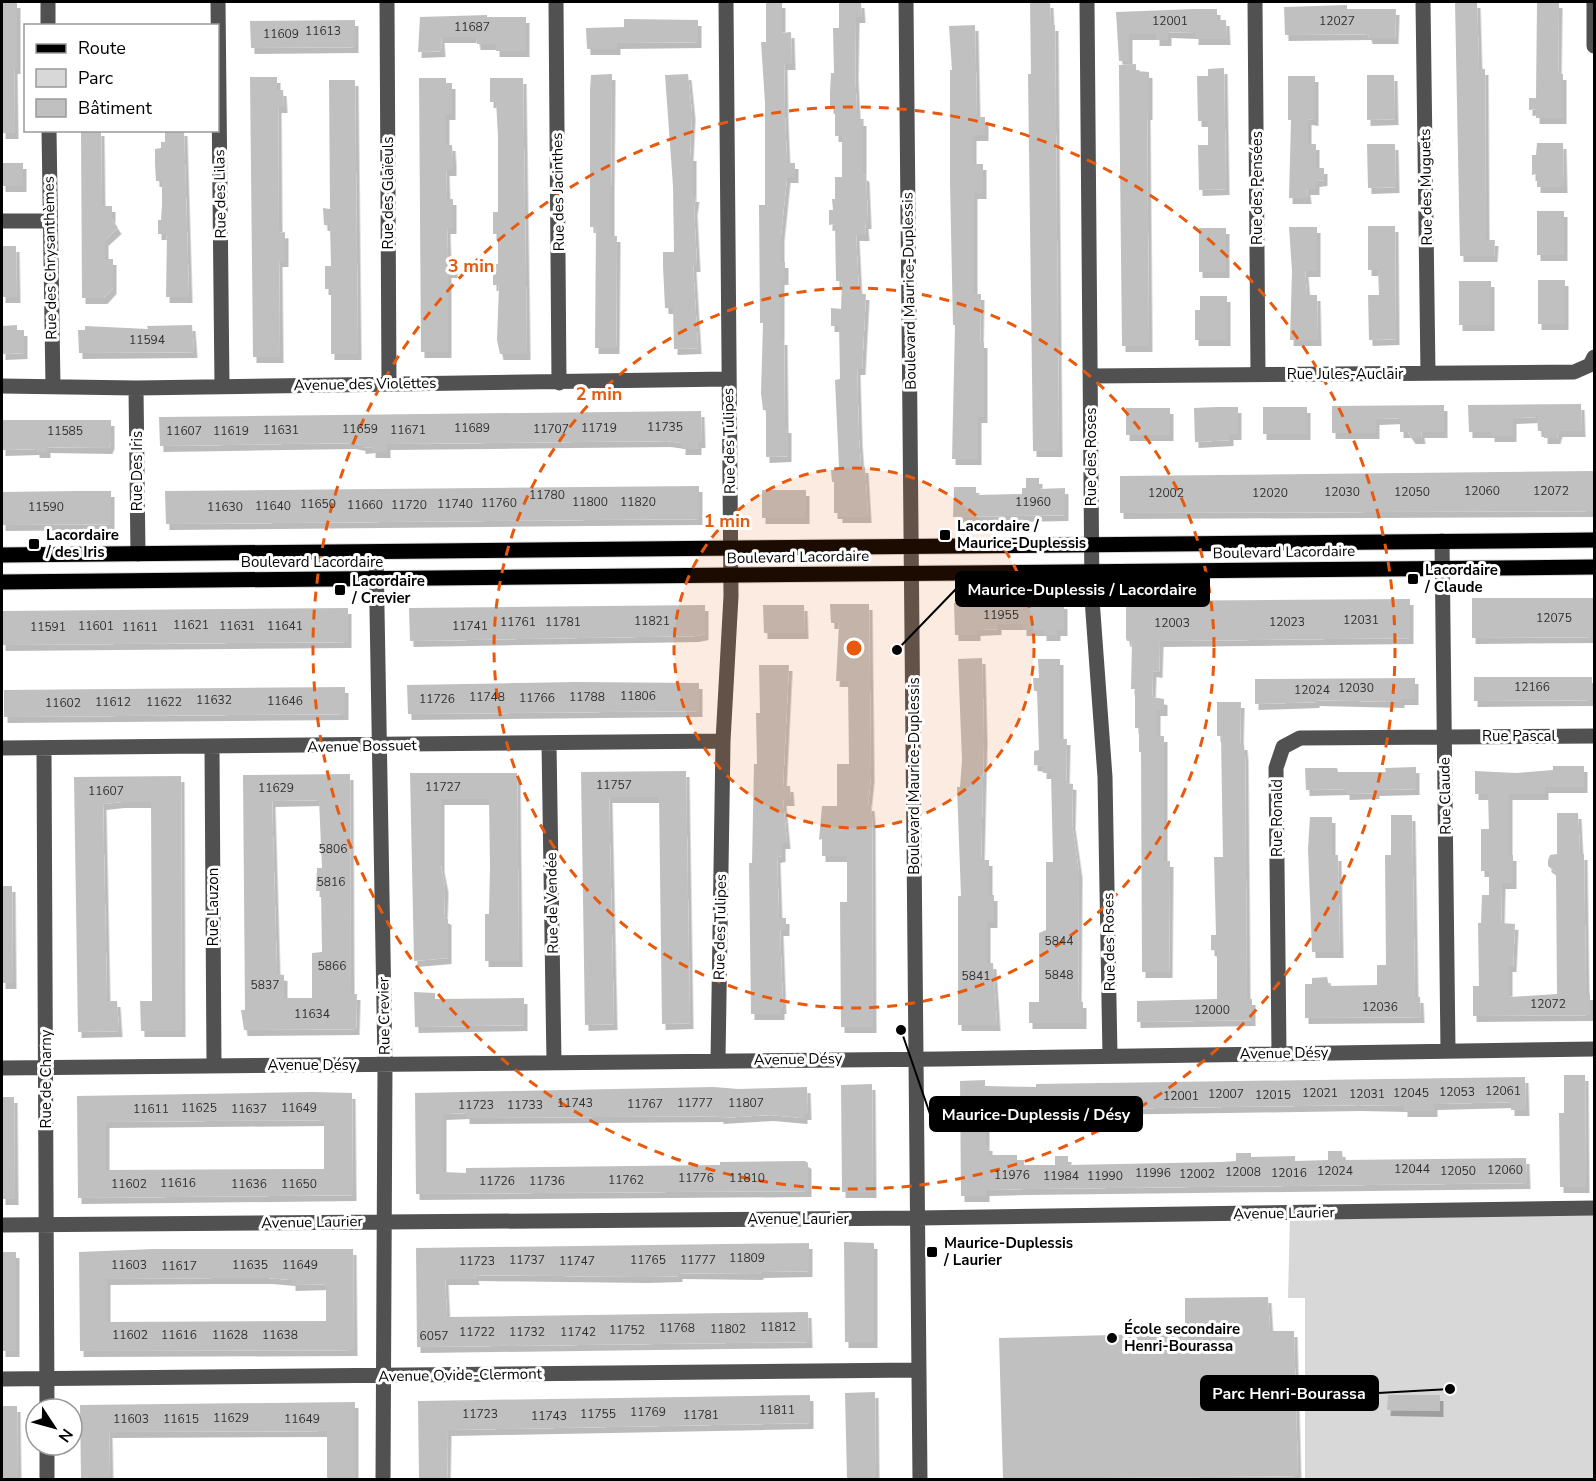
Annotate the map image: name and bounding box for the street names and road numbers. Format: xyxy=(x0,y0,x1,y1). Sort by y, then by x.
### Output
street label: Rue des Muguets xyxy=(1415,128,1437,246)
street label: Rue des Pensées xyxy=(1247,131,1267,245)
street label: Rue des Jacinthes xyxy=(547,132,569,252)
street label: Rue des Glaïeuls xyxy=(378,137,398,249)
street label: Rue des Lilas xyxy=(209,149,231,239)
street label: Rue des Chrysanthèmes xyxy=(39,176,61,340)
street label: Boulevard Maurice-Duplessis xyxy=(897,192,921,390)
street label: Rue Jules-Auclair xyxy=(1287,364,1404,384)
street label: Avenue des Violettes xyxy=(294,373,436,395)
street label: Rue des Tulipes xyxy=(718,388,740,494)
street label: Rue des Roses xyxy=(1081,408,1101,506)
street label: Rue Des Iris xyxy=(127,431,147,511)
street label: Boulevard Lacordaire xyxy=(1213,541,1355,563)
street label: Boulevard Lacordaire xyxy=(727,546,869,568)
street label: Boulevard Lacordaire xyxy=(241,552,383,572)
street label: Boulevard Maurice-Duplessis xyxy=(904,677,924,875)
street label: Rue Pascal xyxy=(1482,726,1556,746)
street label: Avenue Bossuet xyxy=(307,735,418,757)
street label: Rue Claude xyxy=(1434,757,1456,835)
street label: Rue Ronald xyxy=(1267,779,1287,857)
street label: Rue de Vendée xyxy=(541,852,563,954)
street label: Rue Lauzon xyxy=(203,868,223,946)
street label: Rue des Tulipes xyxy=(709,874,731,980)
street label: Rue des Roses xyxy=(1098,892,1120,992)
street label: Rue Crevier xyxy=(373,976,395,1055)
street label: Rue de Charny xyxy=(36,1029,56,1128)
street label: Avenue Désy xyxy=(1239,1042,1329,1064)
street label: Avenue Désy xyxy=(753,1048,843,1070)
street label: Avenue Désy xyxy=(268,1055,357,1075)
street label: Avenue Laurier xyxy=(1233,1202,1336,1224)
street label: Avenue Laurier xyxy=(747,1209,849,1229)
street label: Avenue Laurier xyxy=(261,1211,364,1233)
street label: Avenue Ovide-Clermont xyxy=(378,1364,543,1386)

